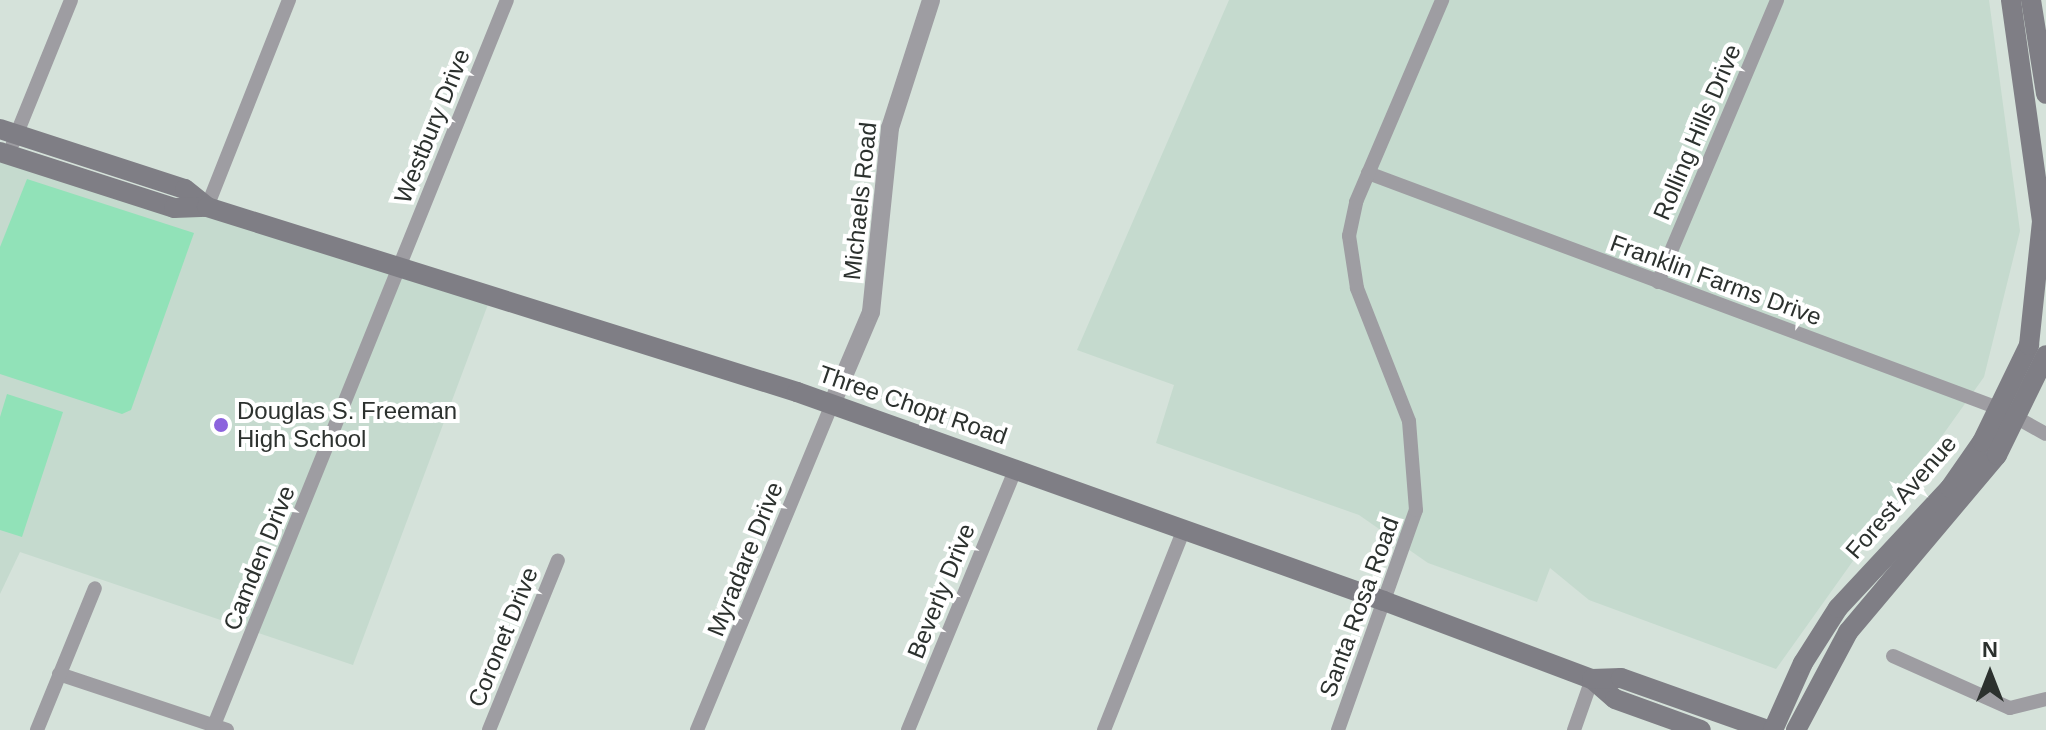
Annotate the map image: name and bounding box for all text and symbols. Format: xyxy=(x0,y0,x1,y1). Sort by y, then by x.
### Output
street label: Rolling Hills Drive xyxy=(1647,40,1747,224)
street label: Westbury Drive xyxy=(388,45,476,207)
street label: Michaels Road xyxy=(837,121,883,281)
street label: Franklin Farms Drive xyxy=(1606,228,1826,332)
street label: Three Chopt Road xyxy=(815,359,1011,451)
place label: Douglas S. Freeman High School xyxy=(237,397,457,453)
marker: Douglas S. Freeman High School xyxy=(212,416,230,434)
street label: Forest Avenue xyxy=(1839,429,1963,565)
street label: Myradare Drive xyxy=(701,478,789,640)
street label: Camden Drive xyxy=(217,481,301,635)
street label: Santa Rosa Road xyxy=(1313,513,1405,701)
street label: Beverly Drive xyxy=(901,519,981,663)
street label: Coronet Drive xyxy=(462,563,544,711)
north arrow xyxy=(1950,634,2030,714)
text: N xyxy=(1982,637,1998,662)

